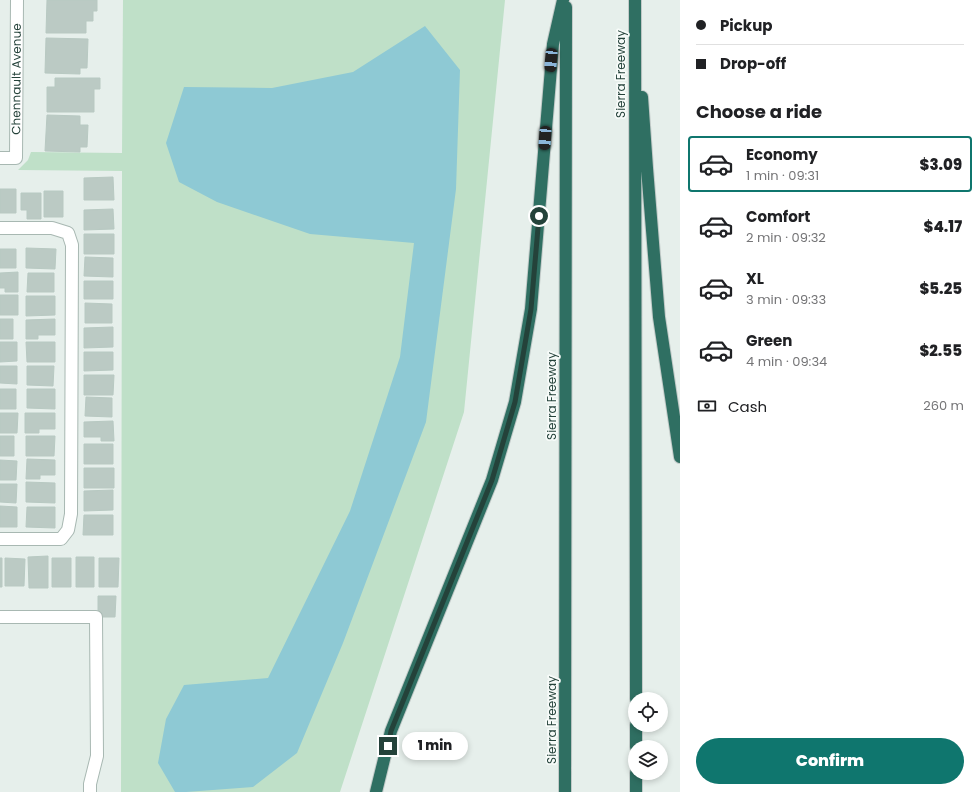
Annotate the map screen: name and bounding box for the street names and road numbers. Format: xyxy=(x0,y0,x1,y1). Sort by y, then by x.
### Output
street label: Chennault Avenue xyxy=(7,23,25,135)
street label: Sierra Freeway xyxy=(612,30,629,118)
street label: Sierra Freeway xyxy=(543,352,560,440)
street label: Sierra Freeway xyxy=(543,676,560,764)

